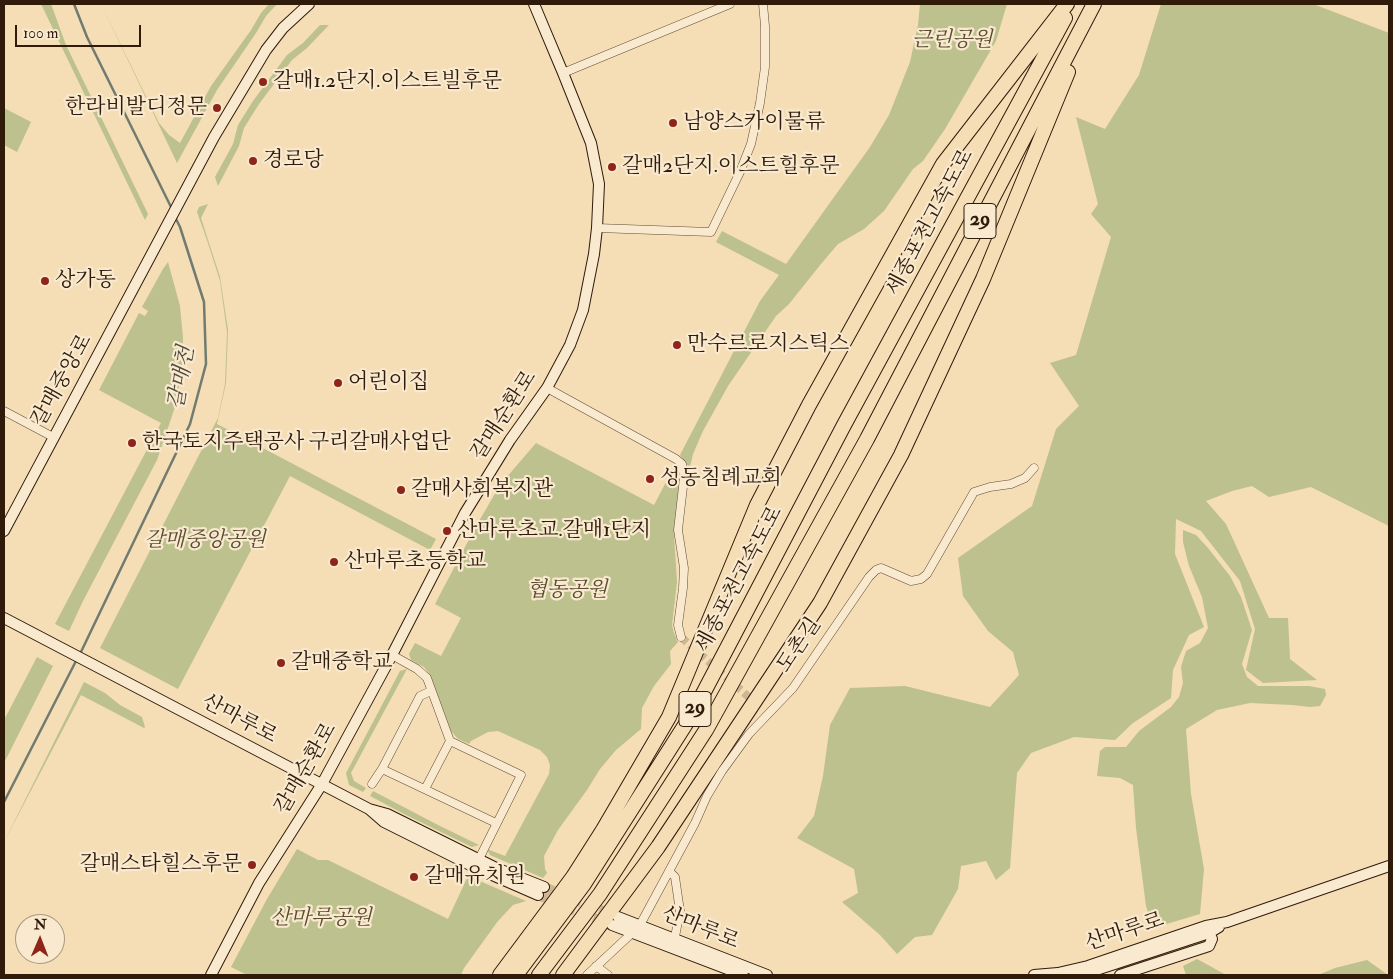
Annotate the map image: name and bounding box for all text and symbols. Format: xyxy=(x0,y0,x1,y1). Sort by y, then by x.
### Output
scale bar xyxy=(18,15,144,47)
text: 100 m xyxy=(23,24,58,43)
park label: 근린공원 xyxy=(911,28,993,54)
place label: 갈매1.2단지.이스트빌후문 xyxy=(273,69,502,95)
marker: 갈매1.2단지.이스트빌후문 xyxy=(257,76,269,88)
place label: 한라비발디정문 xyxy=(65,95,207,121)
marker: 한라비발디정문 xyxy=(211,102,223,114)
place label: 남양스카이물류 xyxy=(683,110,825,136)
marker: 남양스카이물류 xyxy=(667,117,679,129)
street label: 세종포천고속도로 xyxy=(882,145,980,301)
place label: 경로당 xyxy=(263,148,324,174)
place label: 갈매2단지.이스트힐후문 xyxy=(622,154,840,180)
marker: 경로당 xyxy=(247,155,259,167)
marker: 갈매2단지.이스트힐후문 xyxy=(606,161,618,173)
road number: 29 xyxy=(964,204,996,238)
place label: 상가동 xyxy=(55,268,116,294)
marker: 상가동 xyxy=(39,275,51,287)
street label: 갈매중앙로 xyxy=(27,331,99,431)
place label: 만수르로지스틱스 xyxy=(687,332,849,358)
marker: 만수르로지스틱스 xyxy=(671,339,683,351)
water label: 갈매천 xyxy=(164,344,202,412)
street label: 갈매순환로 xyxy=(467,367,543,465)
place label: 어린이집 xyxy=(348,370,429,396)
marker: 어린이집 xyxy=(332,377,344,389)
place label: 한국토지주택공사 구리갈매사업단 xyxy=(142,430,451,456)
marker: 한국토지주택공사 구리갈매사업단 xyxy=(126,437,138,449)
place label: 성동침례교회 xyxy=(660,466,782,492)
marker: 성동침례교회 xyxy=(644,473,656,485)
place label: 갈매사회복지관 xyxy=(411,477,553,503)
marker: 갈매사회복지관 xyxy=(395,484,407,496)
street label: 세종포천고속도로 xyxy=(691,502,789,658)
place label: 산마루초교.갈매1단지 xyxy=(457,518,651,544)
marker: 산마루초교.갈매1단지 xyxy=(441,525,453,537)
park label: 갈매중앙공원 xyxy=(144,528,266,554)
place label: 산마루초등학교 xyxy=(344,549,486,575)
marker: 산마루초등학교 xyxy=(328,556,340,568)
park label: 협동공원 xyxy=(526,578,608,604)
street label: 도촌길 xyxy=(773,614,827,678)
place label: 갈매중학교 xyxy=(291,650,392,676)
marker: 갈매중학교 xyxy=(275,657,287,669)
street label: 산마루로 xyxy=(197,690,281,750)
road number: 29 xyxy=(679,692,711,726)
street label: 갈매순환로 xyxy=(271,719,343,819)
place label: 갈매스타힐스후문 xyxy=(80,852,242,878)
marker: 갈매스타힐스후문 xyxy=(246,859,258,871)
place label: 갈매유치원 xyxy=(424,864,525,890)
marker: 갈매유치원 xyxy=(408,871,420,883)
street label: 산마루로 xyxy=(658,902,742,956)
park label: 산마루공원 xyxy=(270,906,372,932)
street label: 산마루로 xyxy=(1083,908,1167,958)
north arrow xyxy=(15,914,65,964)
text: N xyxy=(34,916,47,933)

